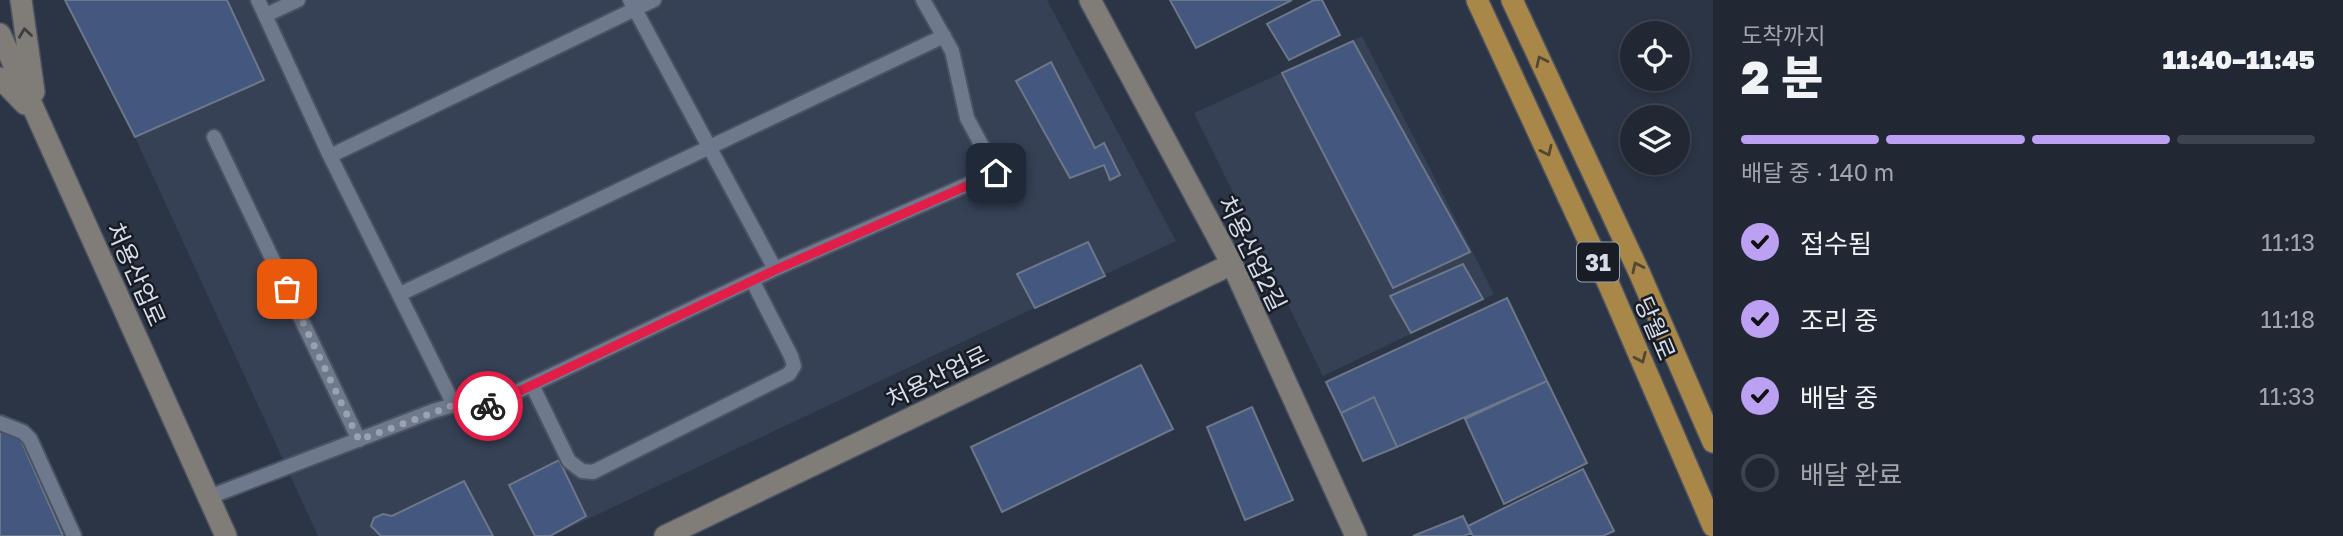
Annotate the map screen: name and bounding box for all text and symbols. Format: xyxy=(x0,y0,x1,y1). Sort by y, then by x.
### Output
map controls xyxy=(1620,21,1690,175)
button: locate xyxy=(1620,21,1690,91)
text: 도착까지 xyxy=(1741,21,1826,49)
one-way arrow xyxy=(18,28,33,39)
text: 11:40–11:45 xyxy=(2162,44,2315,75)
text: 2 분 xyxy=(1741,49,1823,104)
one-way arrow xyxy=(1535,56,1549,68)
button: layers xyxy=(1620,105,1690,175)
pin xyxy=(966,143,1026,203)
one-way arrow xyxy=(1538,144,1552,156)
icon: home xyxy=(977,154,1015,192)
text: 배달 중 · 140 m xyxy=(1741,158,1894,186)
street label: 처용산업2길 xyxy=(1213,191,1293,315)
street label: 처용산업로 xyxy=(101,218,173,330)
icon: check xyxy=(1741,223,1779,261)
text: 접수됨 xyxy=(1800,228,1872,259)
text: 11:13 xyxy=(2261,228,2315,256)
road number: 31 xyxy=(1577,243,1619,282)
pin xyxy=(257,259,317,319)
one-way arrow xyxy=(1631,262,1645,275)
icon: bag xyxy=(268,270,306,308)
street label: 당월로 xyxy=(1630,292,1682,364)
icon: check xyxy=(1741,300,1779,338)
text: 조리 중 xyxy=(1800,305,1878,336)
text: 11:18 xyxy=(2261,305,2315,333)
street label: 처용산업로 xyxy=(881,339,993,413)
one-way arrow xyxy=(1633,351,1647,363)
courier xyxy=(453,371,523,441)
icon: check xyxy=(1741,377,1779,415)
text: 배달 중 xyxy=(1800,382,1878,413)
text: 11:33 xyxy=(2259,382,2315,410)
icon: bike xyxy=(469,387,507,425)
text: 배달 완료 xyxy=(1800,459,1902,490)

